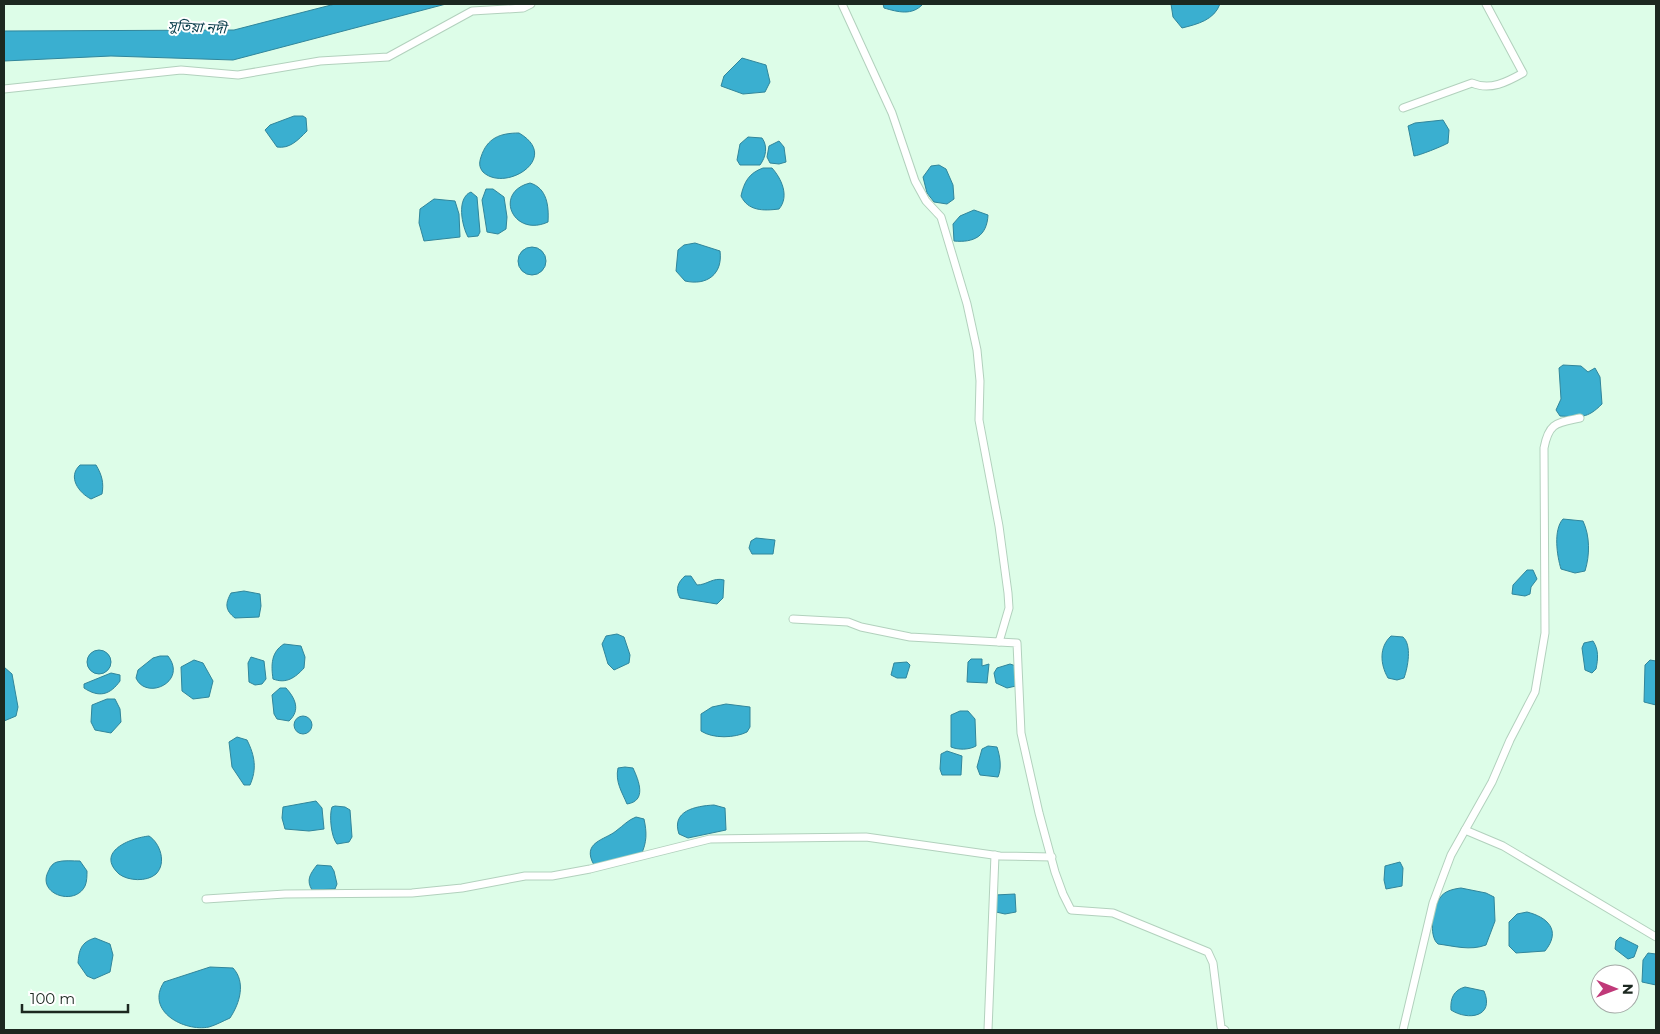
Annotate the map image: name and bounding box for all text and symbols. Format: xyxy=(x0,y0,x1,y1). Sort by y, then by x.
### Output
water label: সুতিয়া নদী xyxy=(167,16,230,38)
north arrow xyxy=(1590,964,1640,1014)
scale bar xyxy=(22,982,129,1014)
text: N xyxy=(1619,983,1637,995)
text: 100 m xyxy=(30,989,75,1008)

